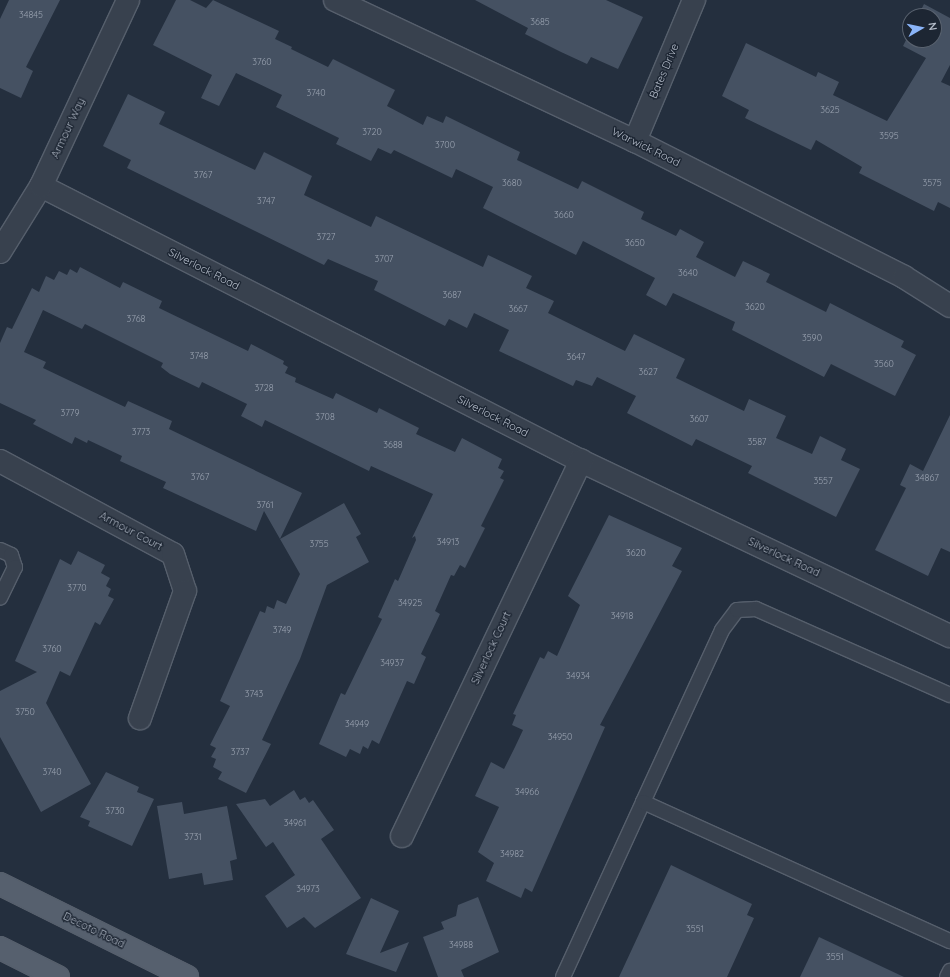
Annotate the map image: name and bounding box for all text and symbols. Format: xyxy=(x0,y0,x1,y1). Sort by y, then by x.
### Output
north arrow xyxy=(902,8,942,48)
house number: 34845 xyxy=(19,10,43,20)
house number: 3685 xyxy=(530,17,550,27)
text: N xyxy=(925,21,940,31)
street label: Bates Drive xyxy=(647,42,681,100)
house number: 3760 xyxy=(252,57,272,67)
house number: 3740 xyxy=(306,88,326,98)
street label: Armour Way xyxy=(48,96,88,160)
house number: 3625 xyxy=(820,105,840,115)
street label: Warwick Road xyxy=(610,125,682,169)
house number: 3720 xyxy=(362,127,382,137)
house number: 3595 xyxy=(879,131,899,141)
house number: 3700 xyxy=(435,140,455,150)
house number: 3767 xyxy=(194,170,212,180)
house number: 3680 xyxy=(502,178,522,188)
house number: 3575 xyxy=(922,178,942,188)
house number: 3747 xyxy=(257,196,275,206)
house number: 3660 xyxy=(554,210,574,220)
house number: 3727 xyxy=(317,232,335,242)
house number: 3650 xyxy=(625,238,645,248)
street label: Silverlock Road xyxy=(166,245,242,293)
house number: 3707 xyxy=(375,254,393,264)
house number: 3640 xyxy=(678,268,698,278)
house number: 3687 xyxy=(443,290,461,300)
house number: 3620 xyxy=(745,302,765,312)
house number: 3667 xyxy=(508,304,528,314)
house number: 3768 xyxy=(127,314,145,324)
house number: 3590 xyxy=(802,333,822,343)
house number: 3748 xyxy=(190,351,208,361)
house number: 3647 xyxy=(567,352,585,362)
house number: 3560 xyxy=(874,359,894,369)
house number: 3627 xyxy=(639,367,657,377)
house number: 3728 xyxy=(254,383,274,393)
street label: Silverlock Road xyxy=(455,392,531,440)
house number: 3779 xyxy=(61,408,79,418)
house number: 3708 xyxy=(315,412,335,422)
house number: 3607 xyxy=(689,414,709,424)
house number: 3773 xyxy=(132,427,150,437)
house number: 3587 xyxy=(748,437,766,447)
house number: 3688 xyxy=(383,440,403,450)
house number: 3767 xyxy=(191,472,209,482)
house number: 34867 xyxy=(915,473,939,483)
house number: 3557 xyxy=(813,476,833,486)
house number: 3761 xyxy=(256,500,274,510)
street label: Armour Court xyxy=(97,509,165,553)
street label: Silverlock Road xyxy=(746,535,822,579)
house number: 34913 xyxy=(437,537,459,547)
house number: 3755 xyxy=(309,539,329,549)
house number: 3620 xyxy=(626,548,646,558)
house number: 3770 xyxy=(67,583,87,593)
house number: 34925 xyxy=(398,598,422,608)
street label: Silverlock Court xyxy=(468,610,514,686)
house number: 34918 xyxy=(611,611,633,621)
house number: 3749 xyxy=(273,625,291,635)
house number: 3760 xyxy=(42,644,62,654)
house number: 34937 xyxy=(380,658,404,668)
house number: 34934 xyxy=(566,671,590,681)
house number: 3743 xyxy=(245,689,263,699)
house number: 3750 xyxy=(15,707,35,717)
house number: 34949 xyxy=(345,719,369,729)
house number: 34950 xyxy=(548,732,572,742)
house number: 3737 xyxy=(231,747,249,757)
house number: 3740 xyxy=(42,767,62,777)
house number: 34966 xyxy=(515,787,539,797)
house number: 3730 xyxy=(105,806,125,816)
house number: 34961 xyxy=(284,818,306,828)
house number: 3731 xyxy=(184,832,202,842)
house number: 34982 xyxy=(500,849,524,859)
house number: 34973 xyxy=(296,884,320,894)
street label: Decoto Road xyxy=(61,909,127,951)
house number: 3551 xyxy=(686,924,704,934)
house number: 34988 xyxy=(449,940,473,950)
house number: 3551 xyxy=(826,952,844,962)

